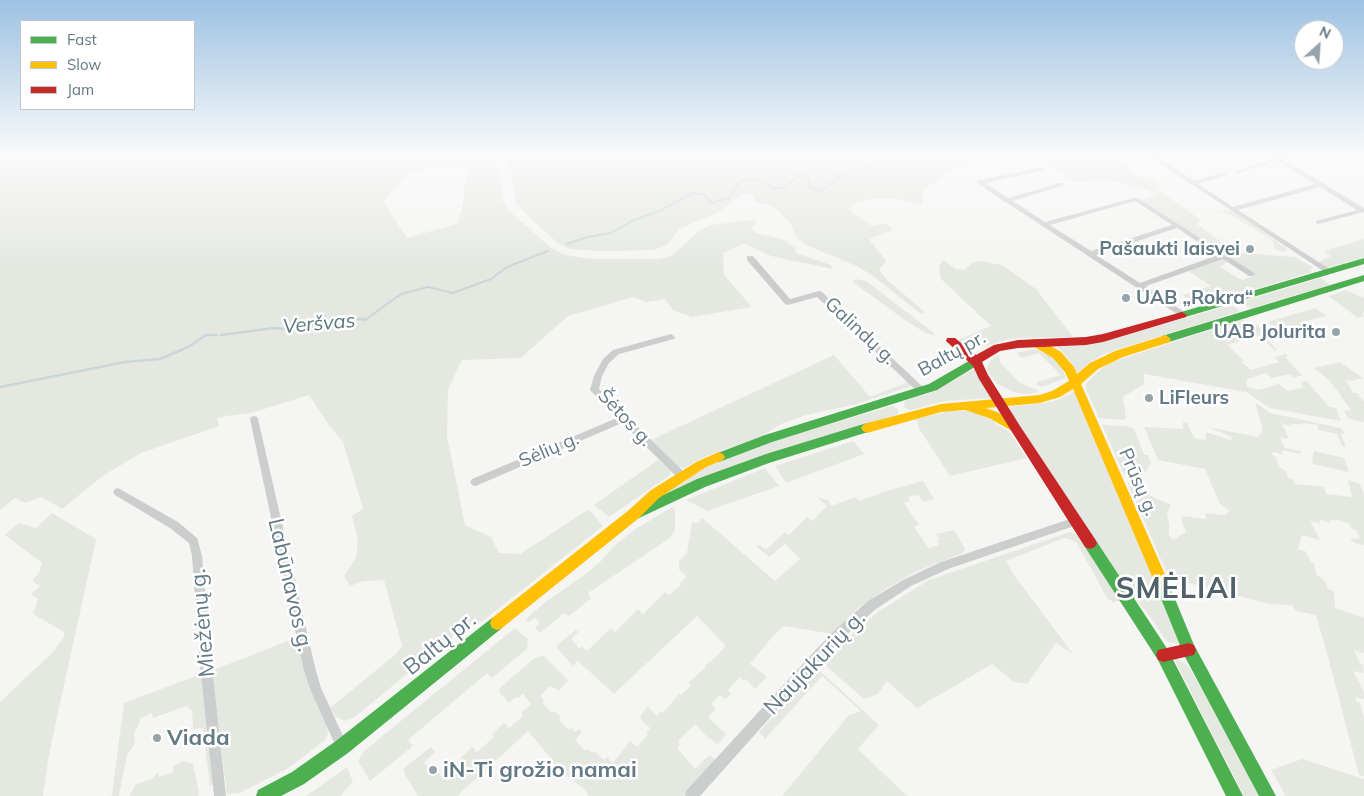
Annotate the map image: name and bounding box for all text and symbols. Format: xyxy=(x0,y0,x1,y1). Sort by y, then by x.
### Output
legend xyxy=(20,20,195,110)
north arrow xyxy=(1294,20,1344,70)
text: N xyxy=(1316,22,1334,43)
text: Fast xyxy=(67,30,97,49)
text: Slow xyxy=(67,55,101,74)
text: Jam xyxy=(67,80,94,99)
place label: Pašaukti laisvei xyxy=(1099,238,1240,260)
marker: Pašaukti laisvei xyxy=(1244,243,1256,255)
place label: UAB „Rokra“ xyxy=(1136,287,1253,309)
street label: Galindų g. xyxy=(820,292,900,370)
marker: UAB „Rokra“ xyxy=(1120,292,1132,304)
water label: Veršvas xyxy=(282,309,356,339)
place label: UAB Jolurita xyxy=(1214,321,1326,343)
street label: Baltų pr. xyxy=(914,326,990,382)
marker: UAB Jolurita xyxy=(1330,326,1342,338)
street label: Šėtos g. xyxy=(593,385,657,451)
place label: LiFleurs xyxy=(1159,387,1229,409)
marker: LiFleurs xyxy=(1143,392,1155,404)
street label: Sėlių g. xyxy=(516,427,582,473)
street label: Prūsų g. xyxy=(1114,445,1162,519)
street label: Labūnavos g. xyxy=(262,516,318,654)
street label: Miežėnų g. xyxy=(185,568,221,678)
district label: SMĖLIAI xyxy=(1115,572,1239,606)
street label: Naujakurių g. xyxy=(759,605,871,721)
street label: Baltų pr. xyxy=(399,607,481,681)
place label: Viada xyxy=(167,725,230,751)
marker: Viada xyxy=(151,732,163,744)
place label: iN-Ti grožio namai xyxy=(443,757,637,783)
marker: iN-Ti grožio namai xyxy=(427,764,439,776)

